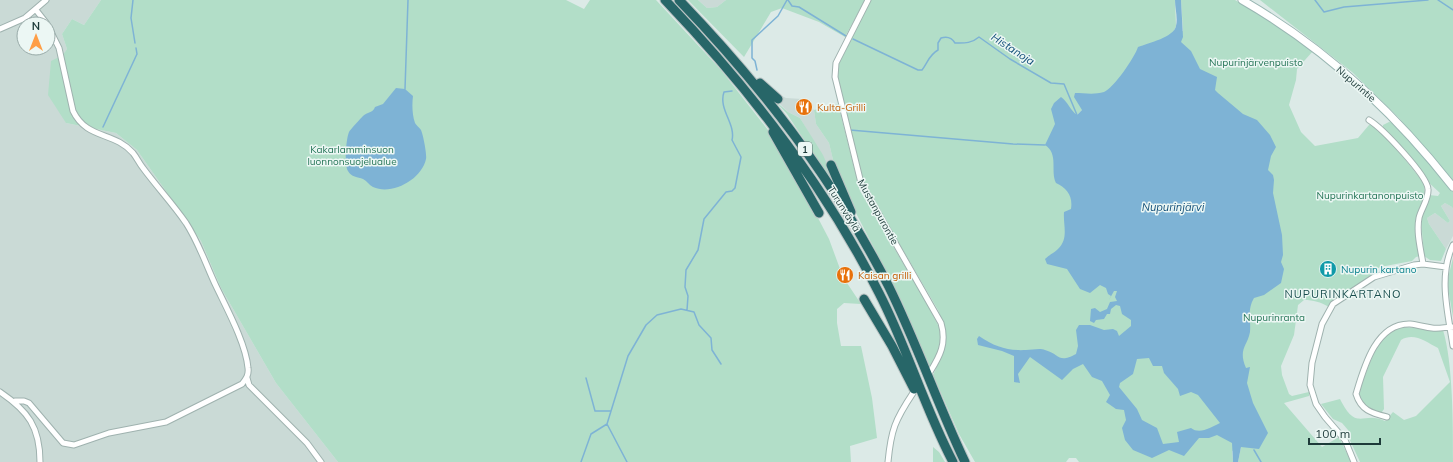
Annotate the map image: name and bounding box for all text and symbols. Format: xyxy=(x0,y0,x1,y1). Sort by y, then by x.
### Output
north arrow xyxy=(16,16,56,56)
text: N xyxy=(32,19,40,33)
water label: Histanoja xyxy=(989,30,1038,68)
park label: Nupurinjärvenpuisto xyxy=(1209,56,1303,69)
street label: Nupurintie xyxy=(1334,63,1378,105)
restaurant icon: Kulta-Grilli xyxy=(794,97,814,117)
place label: Kulta-Grilli xyxy=(817,101,866,114)
road number: 1 xyxy=(798,142,812,156)
park label: Kakarlamminsuon luonnonsuojelualue xyxy=(307,143,397,168)
street label: Mustanpurontie xyxy=(855,177,901,247)
street label: Turunväylä xyxy=(825,184,863,234)
park label: Nupurinkartanonpuisto xyxy=(1316,189,1424,202)
water label: Nupurinjärvi xyxy=(1142,200,1205,214)
building icon: Nupurin kartano xyxy=(1318,259,1338,279)
place label: Nupurin kartano xyxy=(1341,263,1417,276)
restaurant icon: Kaisan grilli xyxy=(835,265,855,285)
place label: Kaisan grilli xyxy=(858,269,911,282)
district label: NUPURINKARTANO xyxy=(1285,287,1401,301)
park label: Nupurinranta xyxy=(1243,311,1305,324)
scale bar xyxy=(1309,420,1380,446)
text: 100 m xyxy=(1315,426,1350,441)

